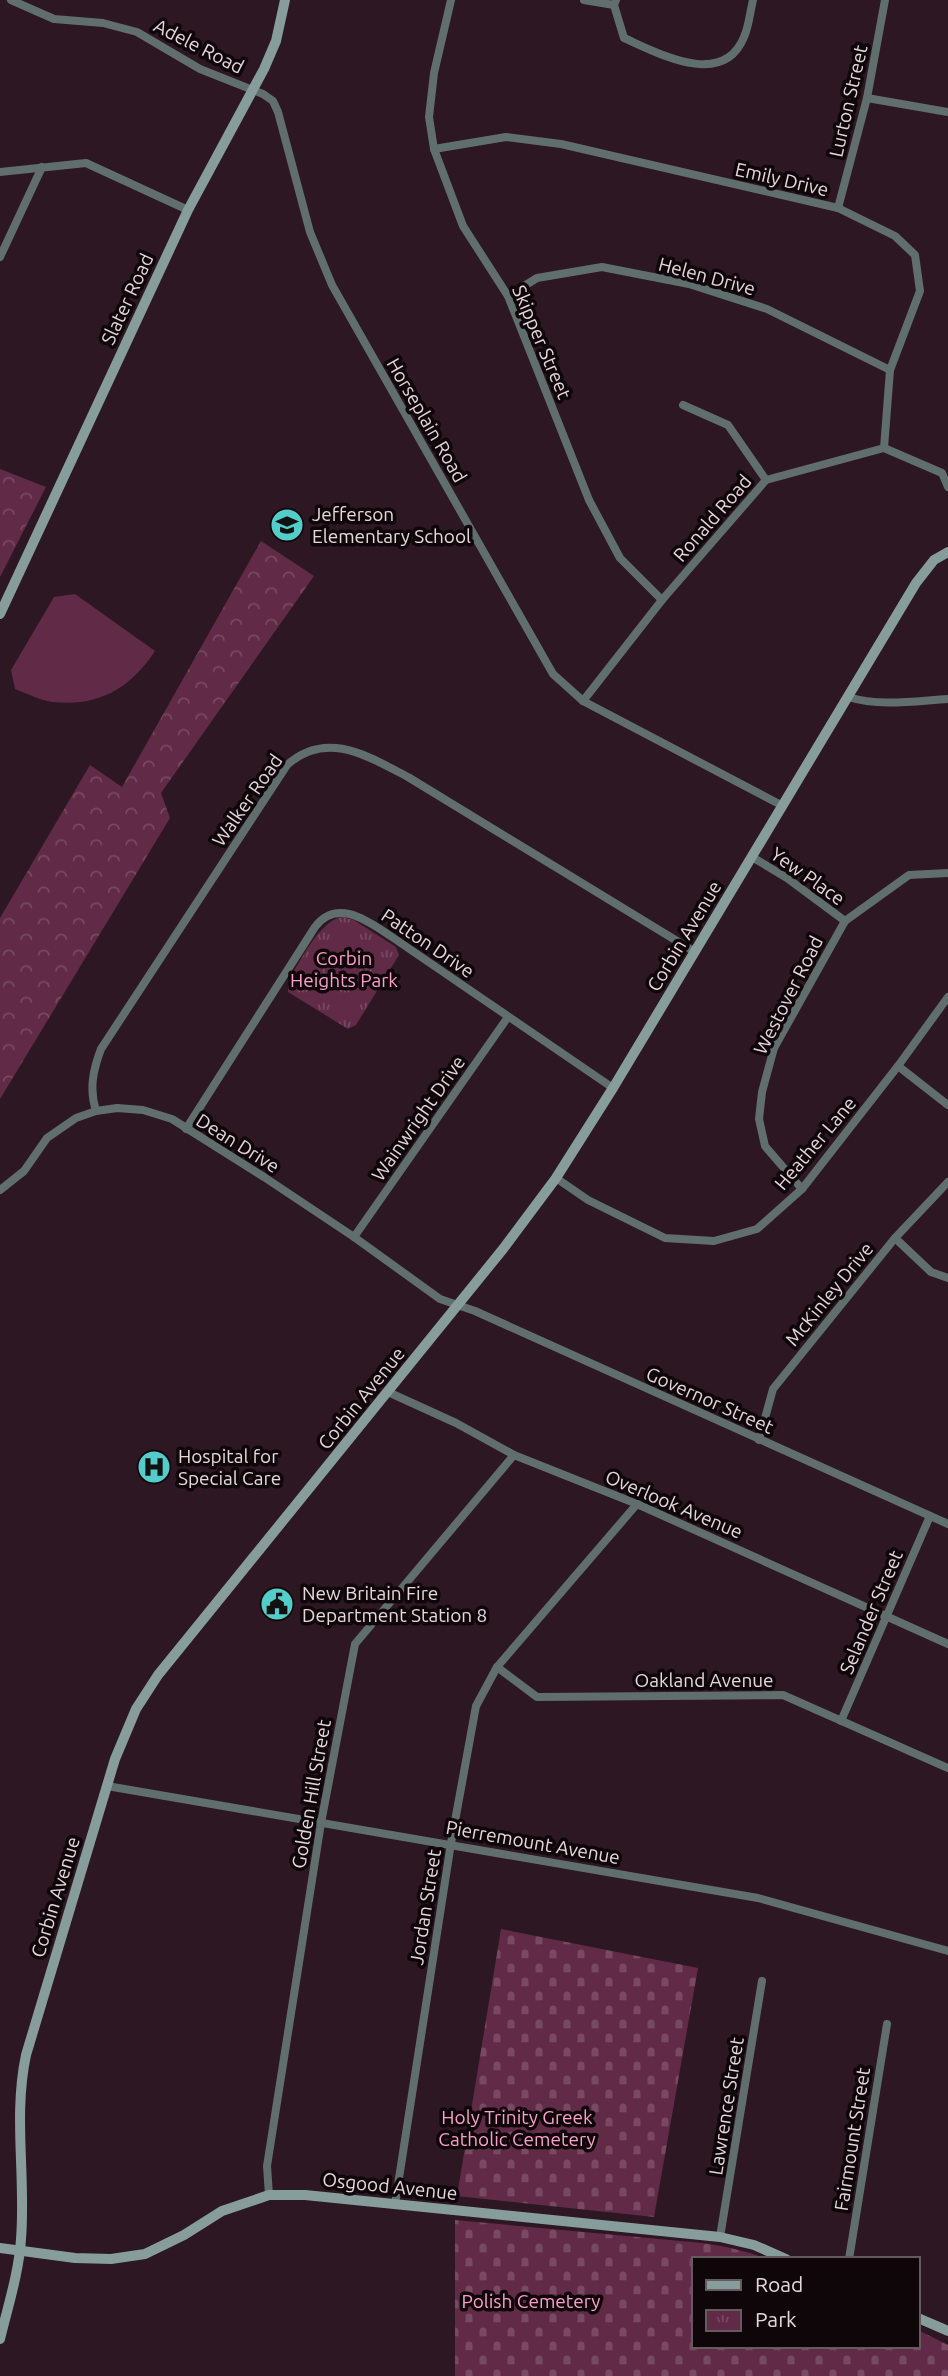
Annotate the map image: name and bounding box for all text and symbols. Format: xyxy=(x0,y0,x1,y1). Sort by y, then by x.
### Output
street label: Adele Road xyxy=(151,14,247,78)
street label: Lurton Street xyxy=(824,42,872,159)
street label: Emily Drive xyxy=(733,158,831,200)
street label: Slater Road xyxy=(96,250,158,348)
street label: Helen Drive xyxy=(656,253,758,299)
street label: Skipper Street xyxy=(508,282,576,403)
street label: Horseplain Road xyxy=(383,354,471,486)
street label: Ronald Road xyxy=(668,470,756,566)
place label: Jefferson Elementary School xyxy=(312,503,471,547)
school or university icon: Jefferson Elementary School xyxy=(268,506,306,544)
street label: Walker Road xyxy=(207,750,287,850)
street label: Yew Place xyxy=(767,843,849,909)
street label: Corbin Avenue xyxy=(642,877,726,995)
street label: Patton Drive xyxy=(377,904,479,982)
street label: Westover Road xyxy=(749,932,827,1058)
park label: Corbin Heights Park xyxy=(290,947,398,991)
street label: Wainwright Drive xyxy=(367,1051,469,1185)
street label: Heather Lane xyxy=(770,1092,860,1194)
street label: Dean Drive xyxy=(192,1109,284,1177)
street label: McKinley Drive xyxy=(781,1238,877,1350)
street label: Corbin Avenue xyxy=(313,1343,409,1453)
street label: Governor Street xyxy=(643,1362,778,1438)
place label: Hospital for Special Care xyxy=(178,1445,281,1489)
hospital icon: Hospital for Special Care xyxy=(135,1448,173,1486)
street label: Overlook Avenue xyxy=(602,1465,746,1543)
street label: Selander Street xyxy=(835,1546,907,1677)
place label: New Britain Fire Department Station 8 xyxy=(302,1582,487,1626)
public building icon: New Britain Fire Department Station 8 xyxy=(258,1585,296,1623)
street label: Oakland Avenue xyxy=(634,1669,774,1691)
street label: Golden Hill Street xyxy=(287,1717,335,1870)
street label: Pierremount Avenue xyxy=(444,1816,622,1868)
street label: Corbin Avenue xyxy=(26,1834,84,1960)
street label: Jordan Street xyxy=(405,1847,445,1966)
street label: Lawrence Street xyxy=(704,2035,748,2177)
street label: Fairmount Street xyxy=(830,2065,874,2212)
park label: Holy Trinity Greek Catholic Cemetery xyxy=(438,2106,596,2150)
street label: Osgood Avenue xyxy=(321,2168,459,2204)
legend xyxy=(692,2257,920,2348)
text: Road xyxy=(755,2272,803,2296)
park label: Polish Cemetery xyxy=(461,2290,601,2312)
text: Park xyxy=(755,2307,797,2331)

